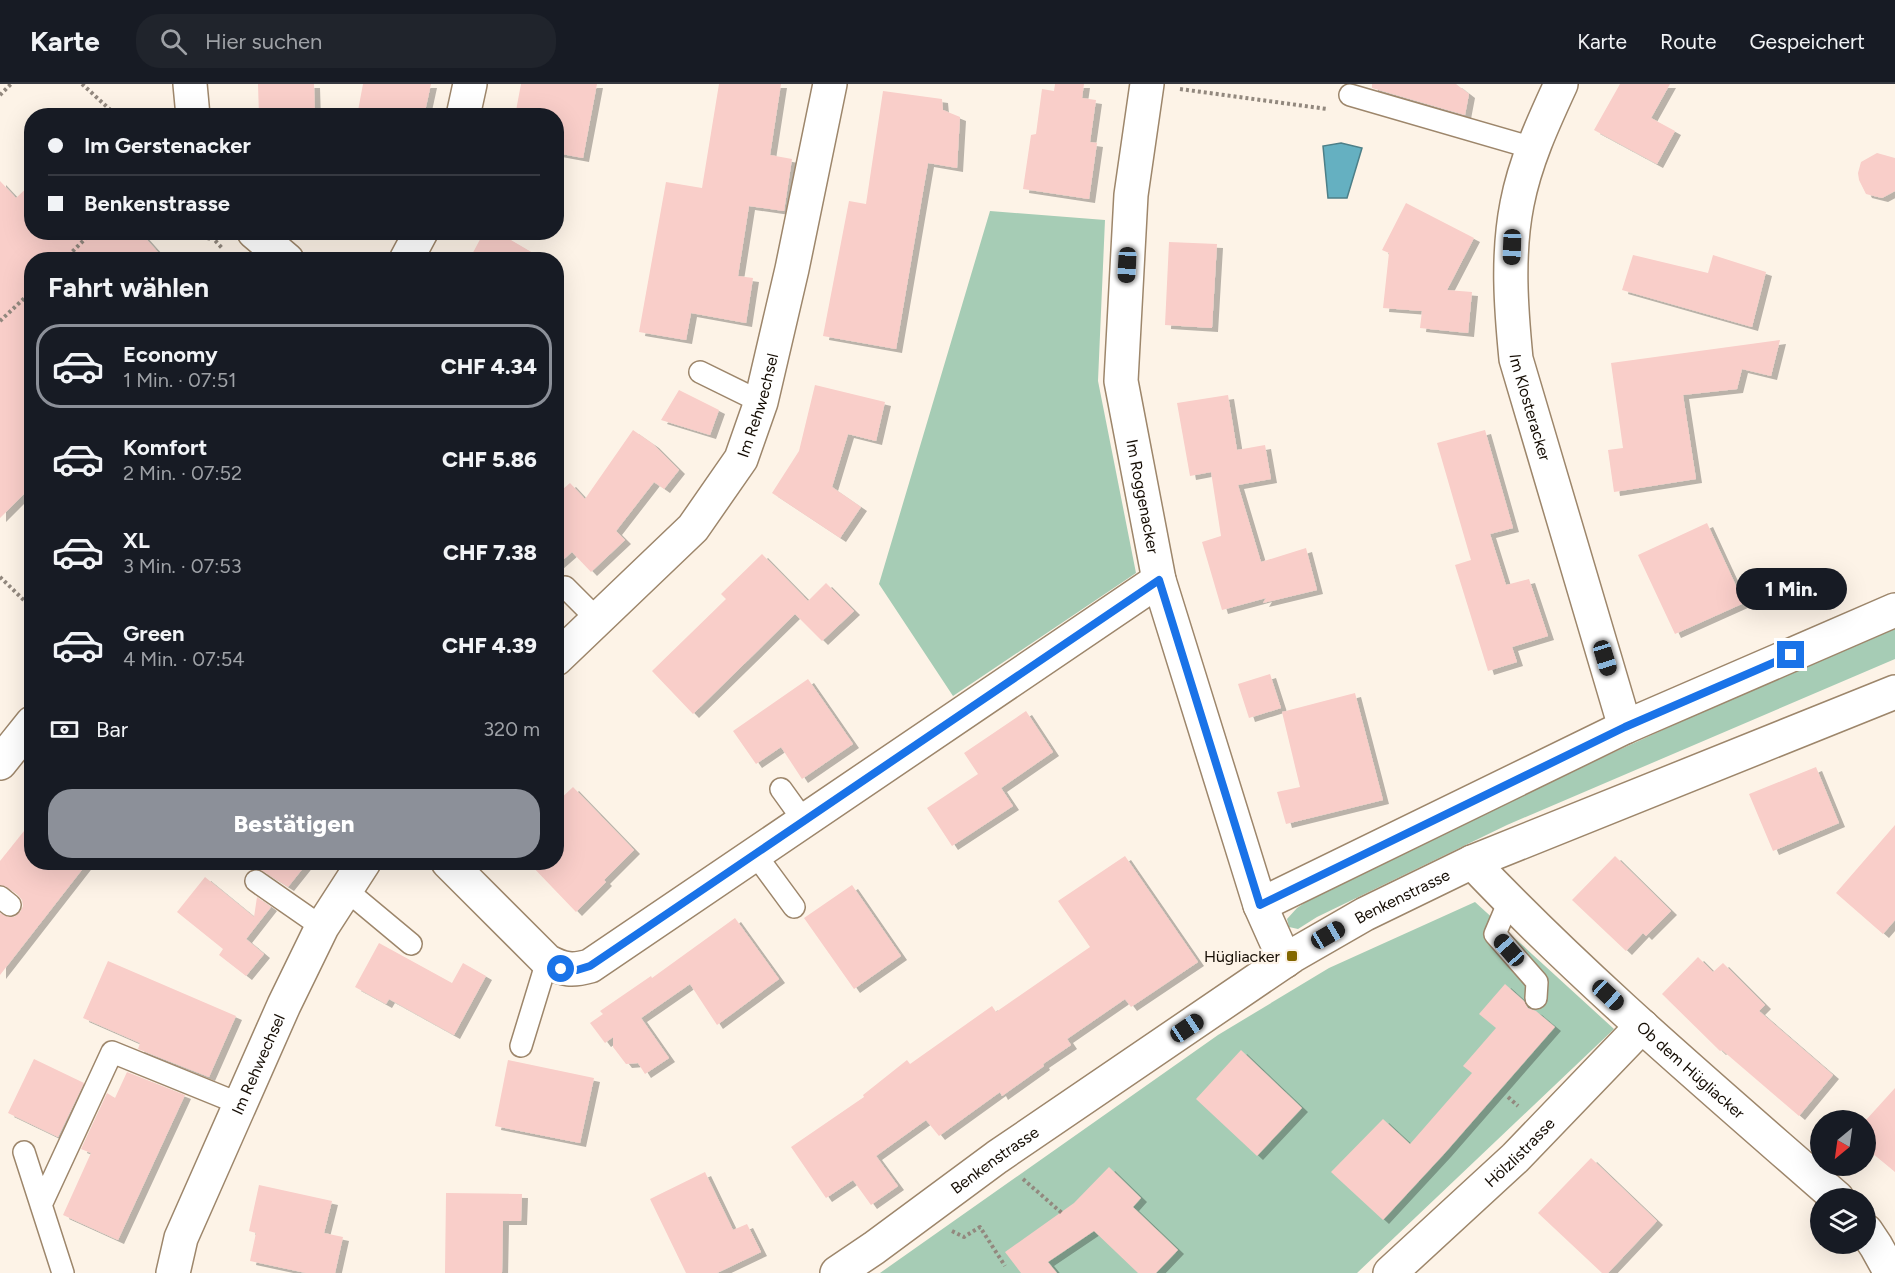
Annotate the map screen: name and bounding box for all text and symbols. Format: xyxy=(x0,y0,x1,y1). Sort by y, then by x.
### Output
search box xyxy=(136,14,556,68)
text: Karte xyxy=(30,24,100,58)
icon: search xyxy=(157,25,190,58)
text: Hier suchen xyxy=(205,28,322,55)
text: Karte xyxy=(1577,29,1627,54)
text: Route xyxy=(1660,29,1716,54)
text: Gespeichert xyxy=(1749,29,1865,54)
text: Im Gerstenacker xyxy=(84,132,251,159)
text: Benkenstrasse xyxy=(84,190,230,217)
car xyxy=(1502,229,1522,265)
car xyxy=(1117,247,1137,283)
text: Fahrt wählen xyxy=(48,271,209,304)
icon: car xyxy=(51,339,105,393)
text: Economy xyxy=(123,341,218,368)
street label: Im Rehwechsel xyxy=(733,351,782,460)
text: CHF 4.34 xyxy=(441,353,537,380)
street label: Im Klosteracker xyxy=(1506,353,1555,464)
text: 1 Min. · 07:51 xyxy=(123,368,236,392)
icon: car xyxy=(51,432,105,486)
text: Komfort xyxy=(123,434,207,461)
street label: Im Roggenacker xyxy=(1123,438,1163,556)
text: CHF 5.86 xyxy=(442,446,537,473)
text: 2 Min. · 07:52 xyxy=(123,461,242,485)
icon: car xyxy=(51,525,105,579)
text: XL xyxy=(123,527,150,554)
text: CHF 7.38 xyxy=(443,539,537,566)
text: 3 Min. · 07:53 xyxy=(123,554,242,578)
callout: 1 Min. xyxy=(1736,568,1846,610)
text: 1 Min. xyxy=(1765,577,1818,601)
icon: car xyxy=(51,618,105,672)
text: Green xyxy=(123,620,185,647)
text: CHF 4.39 xyxy=(442,632,537,659)
car xyxy=(1591,638,1619,678)
route end xyxy=(1777,641,1804,668)
text: 4 Min. · 07:54 xyxy=(123,647,245,671)
icon: cash xyxy=(48,713,81,746)
text: Bar xyxy=(96,716,128,743)
text: 320 m xyxy=(483,717,540,741)
button: Bestätigen xyxy=(48,789,540,858)
street label: Benkenstrasse xyxy=(1351,865,1453,928)
car xyxy=(1308,918,1348,952)
car xyxy=(1490,931,1528,969)
place label: Hügliacker xyxy=(1204,947,1281,966)
marker: Hügliacker xyxy=(1285,949,1299,963)
route start xyxy=(547,955,574,982)
car xyxy=(1589,976,1627,1014)
car xyxy=(1167,1010,1207,1046)
street label: Im Rehwechsel xyxy=(227,1011,288,1117)
street label: Ob dem Hügliacker xyxy=(1633,1017,1749,1123)
north arrow xyxy=(1810,1110,1876,1176)
map controls xyxy=(1810,1110,1876,1254)
street label: Hölzlistrasse xyxy=(1480,1113,1558,1191)
street label: Benkenstrasse xyxy=(947,1122,1042,1198)
button: layers xyxy=(1810,1188,1876,1254)

